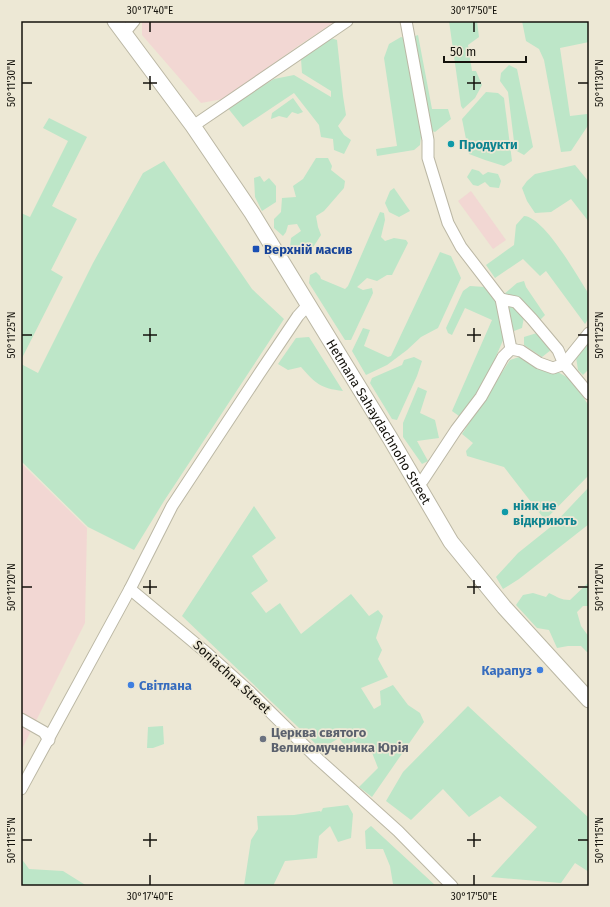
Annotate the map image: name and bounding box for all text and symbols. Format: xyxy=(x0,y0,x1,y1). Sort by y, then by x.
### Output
text: 30°17'40"E xyxy=(127,5,173,17)
text: 30°17'50"E xyxy=(451,5,497,17)
scale bar xyxy=(444,38,526,64)
text: 50 m xyxy=(450,45,476,59)
text: 50°11'30"N xyxy=(6,59,18,107)
text: 50°11'30"N xyxy=(594,59,606,107)
place label: Продукти xyxy=(459,137,518,152)
marker: Продукти xyxy=(446,139,456,149)
place label: Верхній масив xyxy=(264,242,353,257)
marker: Верхній масив xyxy=(251,244,261,254)
text: 50°11'25"N xyxy=(6,311,18,359)
text: 50°11'25"N xyxy=(594,311,606,359)
street label: Hetmana Sahaydachnoho Street xyxy=(324,336,435,507)
place label: ніяк не відкриють xyxy=(513,498,577,528)
marker: ніяк не відкриють xyxy=(500,507,510,517)
text: 50°11'20"N xyxy=(6,563,18,611)
text: 50°11'20"N xyxy=(594,563,606,611)
street label: Soniachna Street xyxy=(190,637,274,717)
place label: Карапуз xyxy=(481,663,533,678)
marker: Карапуз xyxy=(535,665,545,675)
place label: Світлана xyxy=(139,678,192,693)
marker: Світлана xyxy=(126,680,136,690)
place label: Церква святого Великомученика Юрія xyxy=(271,725,409,755)
marker: Церква святого Великомученика Юрія xyxy=(258,734,268,744)
text: 50°11'15"N xyxy=(6,817,18,863)
text: 50°11'15"N xyxy=(594,817,606,863)
text: 30°17'40"E xyxy=(127,891,173,903)
text: 30°17'50"E xyxy=(451,891,497,903)

